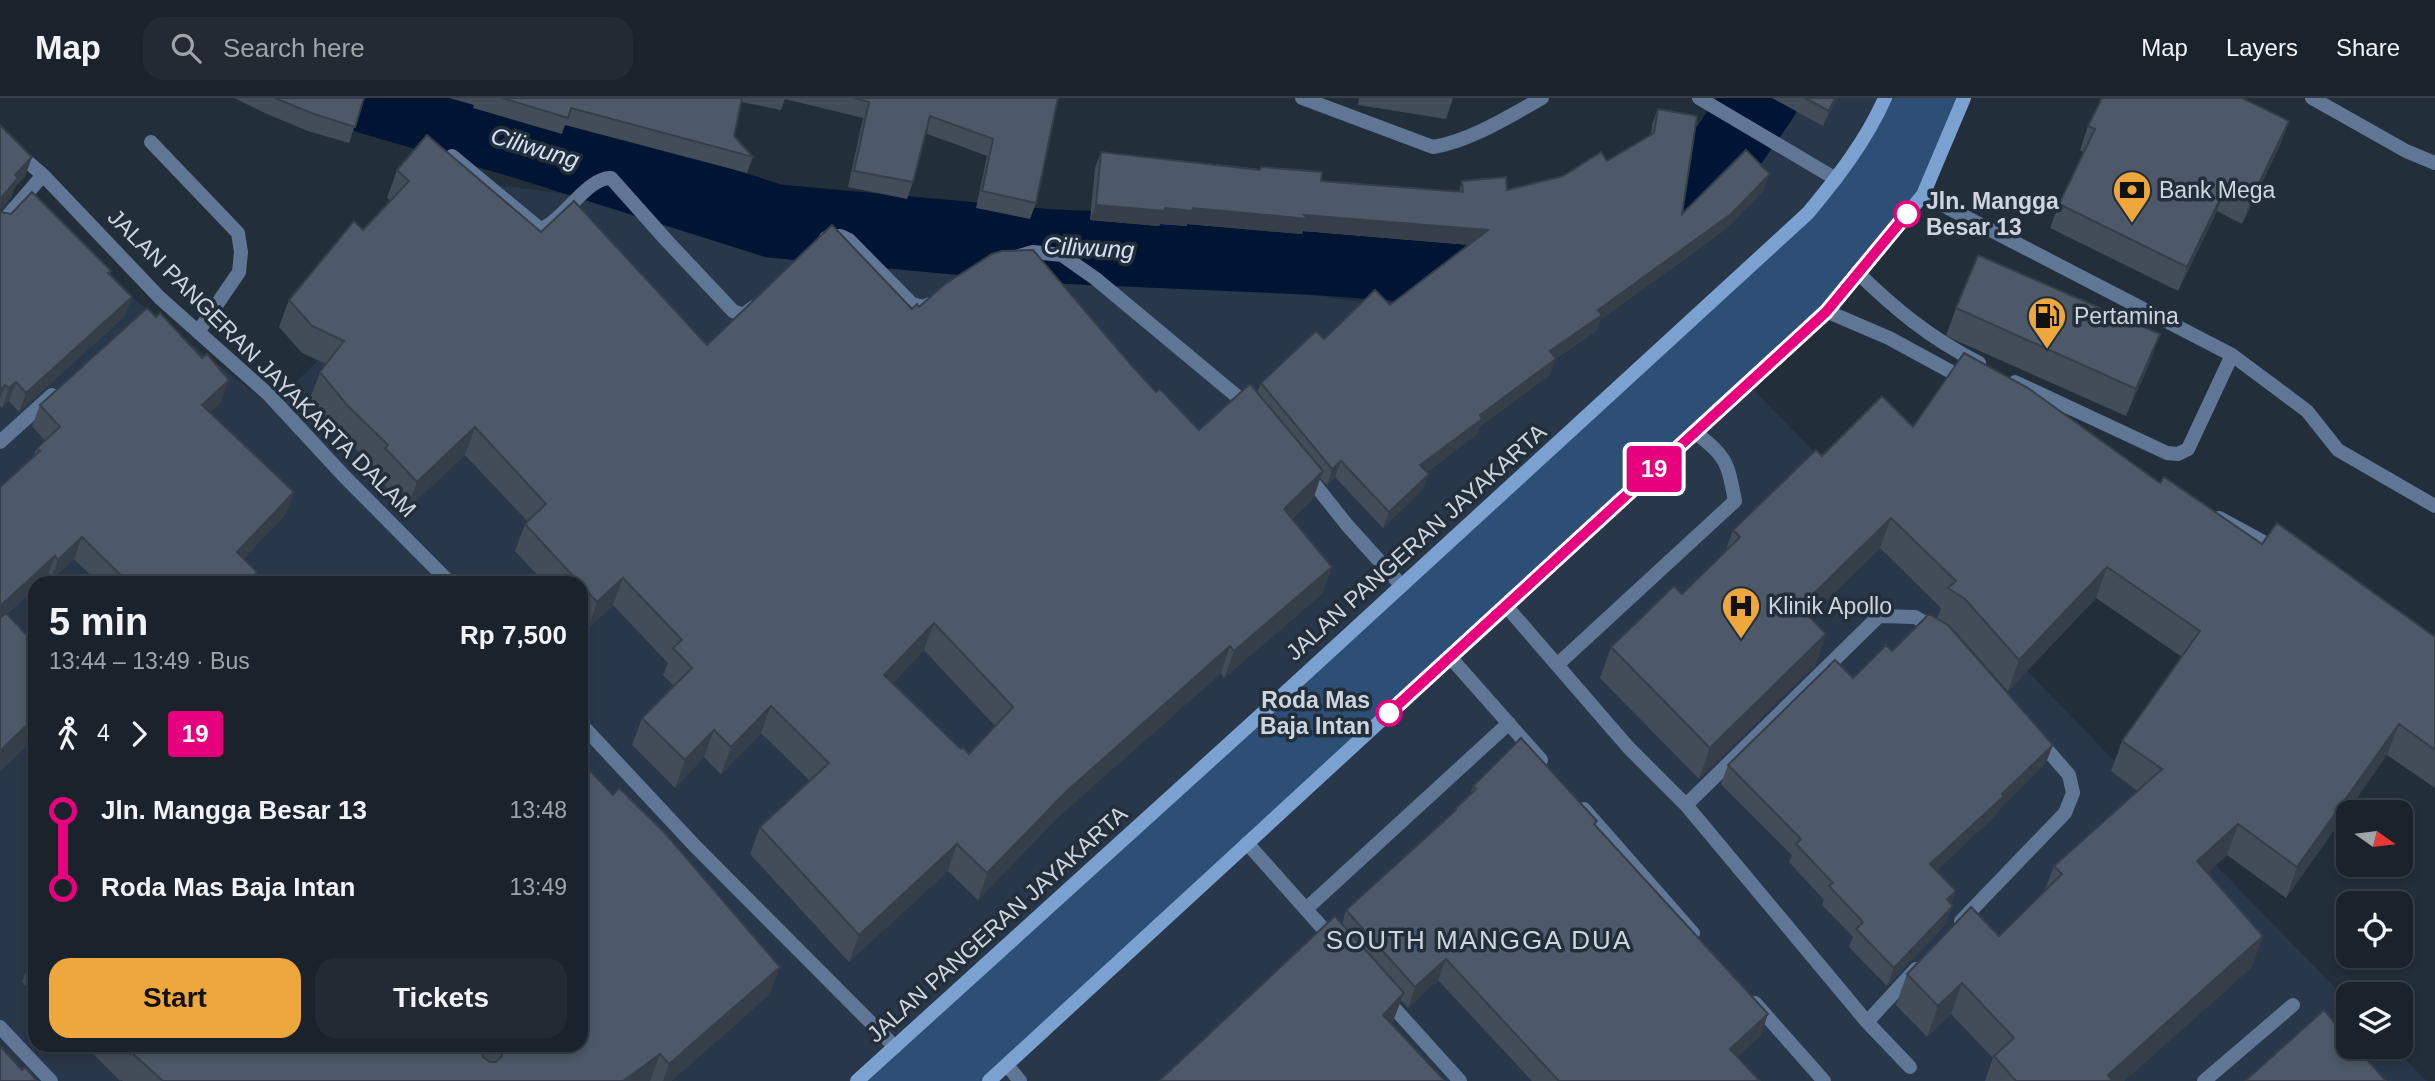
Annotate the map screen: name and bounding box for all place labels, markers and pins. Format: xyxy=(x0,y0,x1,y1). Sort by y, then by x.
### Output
bank icon: Bank Mega xyxy=(2111,169,2153,224)
place label: Bank Mega xyxy=(2159,177,2276,203)
place label: Jln. Mangga Besar 13 xyxy=(1926,188,2059,240)
marker: Jln. Mangga Besar 13 xyxy=(1894,201,1920,227)
fuel station icon: Pertamina xyxy=(2026,295,2068,350)
place label: Pertamina xyxy=(2074,303,2179,329)
hospital icon: Klinik Apollo xyxy=(1720,585,1762,640)
place label: Klinik Apollo xyxy=(1768,593,1892,619)
place label: Roda Mas Baja Intan xyxy=(1260,687,1370,739)
marker: Roda Mas Baja Intan xyxy=(1376,700,1402,726)

